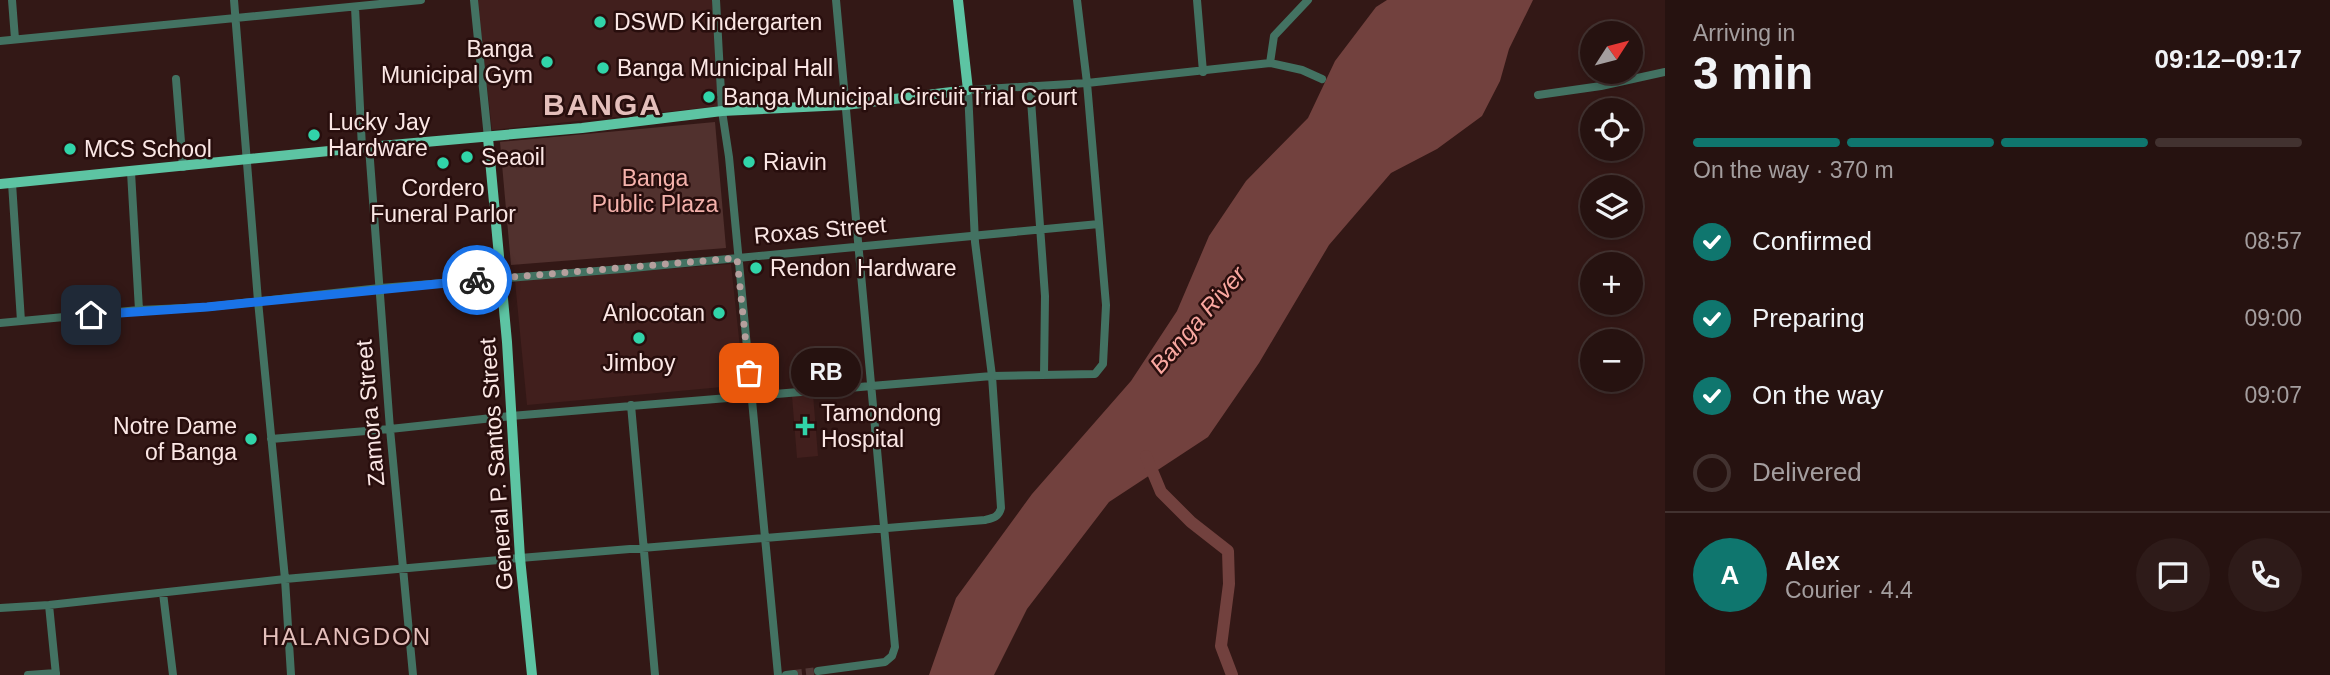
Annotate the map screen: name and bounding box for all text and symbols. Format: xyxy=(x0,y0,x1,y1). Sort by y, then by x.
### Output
place label: DSWD Kindergarten xyxy=(614,9,822,35)
marker: DSWD Kindergarten xyxy=(592,14,608,30)
text: Arriving in xyxy=(1693,20,1795,46)
north arrow xyxy=(1580,21,1643,84)
map controls xyxy=(1580,21,1643,392)
place label: Banga Municipal Gym xyxy=(381,36,533,88)
text: 09:12–09:17 xyxy=(2155,44,2302,74)
text: 3 min xyxy=(1693,47,1813,99)
marker: Banga Municipal Gym xyxy=(539,54,555,70)
place label: Banga Municipal Hall xyxy=(617,55,833,81)
marker: Banga Municipal Hall xyxy=(595,60,611,76)
place label: Banga Municipal Circuit Trial Court xyxy=(723,84,1078,110)
district label: BANGA xyxy=(543,88,663,121)
marker: Banga Municipal Circuit Trial Court xyxy=(701,89,717,105)
button: locate xyxy=(1580,98,1643,161)
place label: Lucky Jay Hardware xyxy=(328,109,431,161)
marker: Lucky Jay Hardware xyxy=(306,127,322,143)
place label: MCS School xyxy=(84,136,212,162)
marker: MCS School xyxy=(62,141,78,157)
place label: Seaoil xyxy=(481,144,545,170)
marker: Seaoil xyxy=(459,149,475,165)
place label: Riavin xyxy=(763,149,827,175)
marker: Riavin xyxy=(741,154,757,170)
marker: Cordero Funeral Parlor xyxy=(435,155,451,171)
text: On the way · 370 m xyxy=(1693,157,1894,183)
park label: Banga Public Plaza xyxy=(592,165,718,217)
place label: Cordero Funeral Parlor xyxy=(370,175,516,227)
button: layers xyxy=(1580,175,1643,238)
street label: Roxas Street xyxy=(753,211,888,249)
icon: check xyxy=(1693,223,1731,261)
text: Confirmed xyxy=(1752,226,1872,256)
text: 08:57 xyxy=(2244,228,2302,254)
courier xyxy=(442,245,512,315)
button: + xyxy=(1580,252,1643,315)
place label: Rendon Hardware xyxy=(770,255,957,281)
marker: Rendon Hardware xyxy=(748,260,764,276)
water label: Banga River xyxy=(1144,260,1252,378)
icon: bike xyxy=(458,261,496,299)
pin xyxy=(61,285,121,345)
icon: home xyxy=(72,296,110,334)
place label: Anlocotan xyxy=(603,300,705,326)
icon: check xyxy=(1693,300,1731,338)
text: Preparing xyxy=(1752,303,1865,333)
marker: Anlocotan xyxy=(711,305,727,321)
text: 09:00 xyxy=(2244,305,2302,331)
button: − xyxy=(1580,329,1643,392)
marker: Jimboy xyxy=(631,330,647,346)
street label: General P. Santos Street xyxy=(474,336,518,591)
street label: Zamora Street xyxy=(351,338,389,487)
pin xyxy=(719,343,779,403)
callout: RB xyxy=(791,348,861,398)
place label: Jimboy xyxy=(603,350,676,376)
icon: bag xyxy=(730,354,768,392)
text: RB xyxy=(809,359,843,385)
icon: check xyxy=(1693,377,1731,415)
text: On the way xyxy=(1752,380,1884,410)
text: 09:07 xyxy=(2244,382,2302,408)
place label: Tamondong Hospital xyxy=(821,400,941,452)
place label: Notre Dame of Banga xyxy=(113,413,237,465)
marker: Tamondong Hospital xyxy=(795,416,815,436)
marker: Notre Dame of Banga xyxy=(243,431,259,447)
text: Delivered xyxy=(1752,457,1862,487)
button: chat xyxy=(2136,538,2210,612)
button: phone xyxy=(2228,538,2302,612)
text: Alex xyxy=(1785,546,1840,576)
text: A xyxy=(1721,560,1739,590)
text: Courier · 4.4 xyxy=(1785,577,1913,603)
district label: HALANGDON xyxy=(262,623,432,650)

